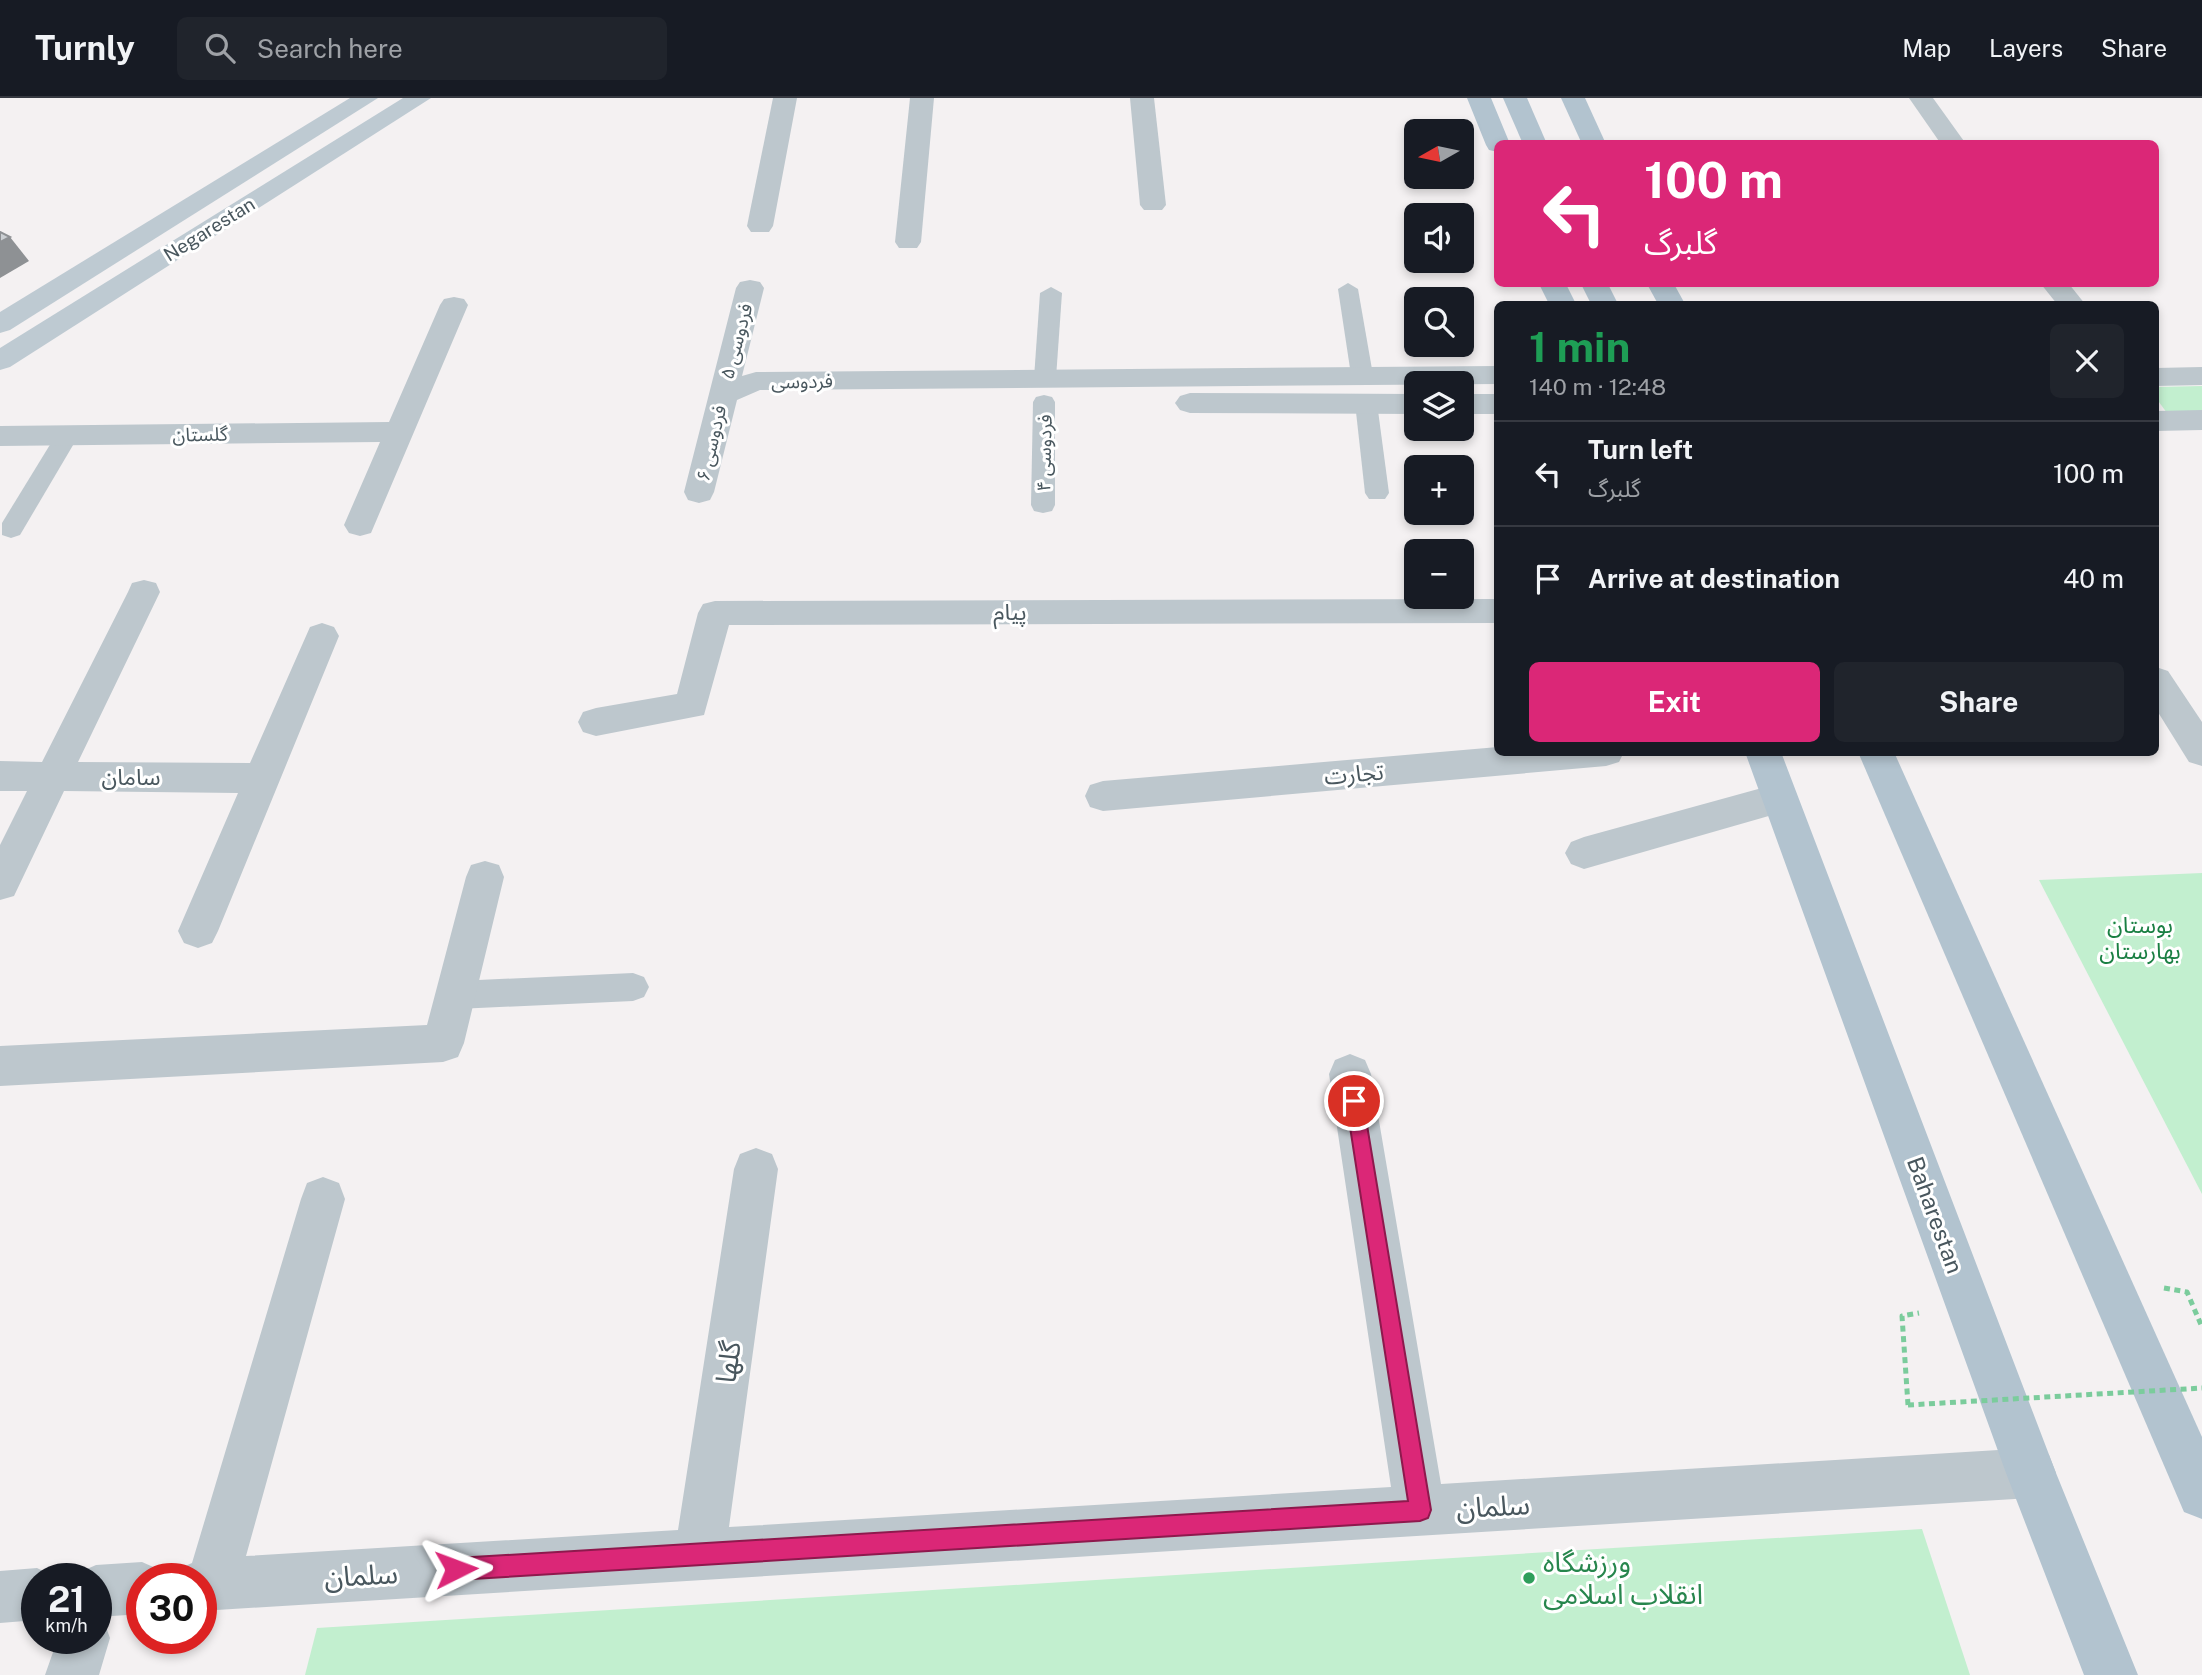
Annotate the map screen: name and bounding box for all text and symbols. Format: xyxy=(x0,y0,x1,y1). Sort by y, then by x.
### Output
search box xyxy=(177,17,667,80)
text: Turnly xyxy=(35,29,135,67)
icon: search xyxy=(201,29,239,67)
text: Search here xyxy=(257,33,403,64)
text: Map xyxy=(1902,34,1951,62)
text: Layers xyxy=(1989,34,2063,62)
text: Share xyxy=(2101,34,2167,62)
north arrow xyxy=(1404,119,1474,189)
map controls xyxy=(1404,119,1474,609)
text: 100 m xyxy=(1644,151,1783,209)
icon: left xyxy=(1529,168,1620,259)
street label: Negarestan xyxy=(159,192,259,266)
button: sound xyxy=(1404,203,1474,273)
text: گلبرگ xyxy=(1644,224,1717,261)
button: search xyxy=(1404,287,1474,357)
street label: فردوسی ۵ xyxy=(715,301,758,381)
text: 1 min xyxy=(1529,322,1630,371)
button: close xyxy=(2050,324,2124,398)
street label: فردوسی xyxy=(771,369,833,394)
button: layers xyxy=(1404,371,1474,441)
text: 140 m · 12:48 xyxy=(1529,373,1666,400)
street label: فردوسی ۶ xyxy=(692,403,731,483)
street label: فردوسی ۴ xyxy=(1032,414,1057,492)
street label: گلستان xyxy=(172,422,229,445)
text: Turn left xyxy=(1588,434,1693,465)
button: + xyxy=(1404,455,1474,525)
icon: left xyxy=(1529,455,1567,493)
text: 100 m xyxy=(2053,458,2124,489)
text: گلبرگ xyxy=(1588,475,1641,502)
button: − xyxy=(1404,539,1474,609)
icon: arrive xyxy=(1529,560,1567,598)
text: Arrive at destination xyxy=(1588,563,1840,594)
text: 40 m xyxy=(2063,563,2124,594)
street label: پیام xyxy=(993,598,1027,630)
button: Exit xyxy=(1529,662,1820,742)
button: Share xyxy=(1834,662,2124,742)
street label: تجارت xyxy=(1323,757,1385,791)
street label: سامان xyxy=(101,763,161,790)
park label: بوستان بهارستان xyxy=(2099,911,2181,965)
pin xyxy=(1324,1071,1384,1131)
icon: arrive xyxy=(1335,1082,1373,1120)
street label: Baharestan xyxy=(1902,1153,1969,1277)
street label: گلها xyxy=(708,1338,747,1385)
street label: سلمان xyxy=(1455,1487,1531,1524)
position arrow xyxy=(419,1532,493,1606)
place label: ورزشگاه انقلاب اسلامی xyxy=(1543,1545,1703,1611)
street label: سلمان xyxy=(323,1556,399,1593)
speed limit sign: 30 xyxy=(126,1563,217,1654)
marker: ورزشگاه انقلاب اسلامی xyxy=(1521,1570,1537,1586)
text: 21 xyxy=(48,1579,85,1620)
text: km/h xyxy=(45,1615,88,1636)

